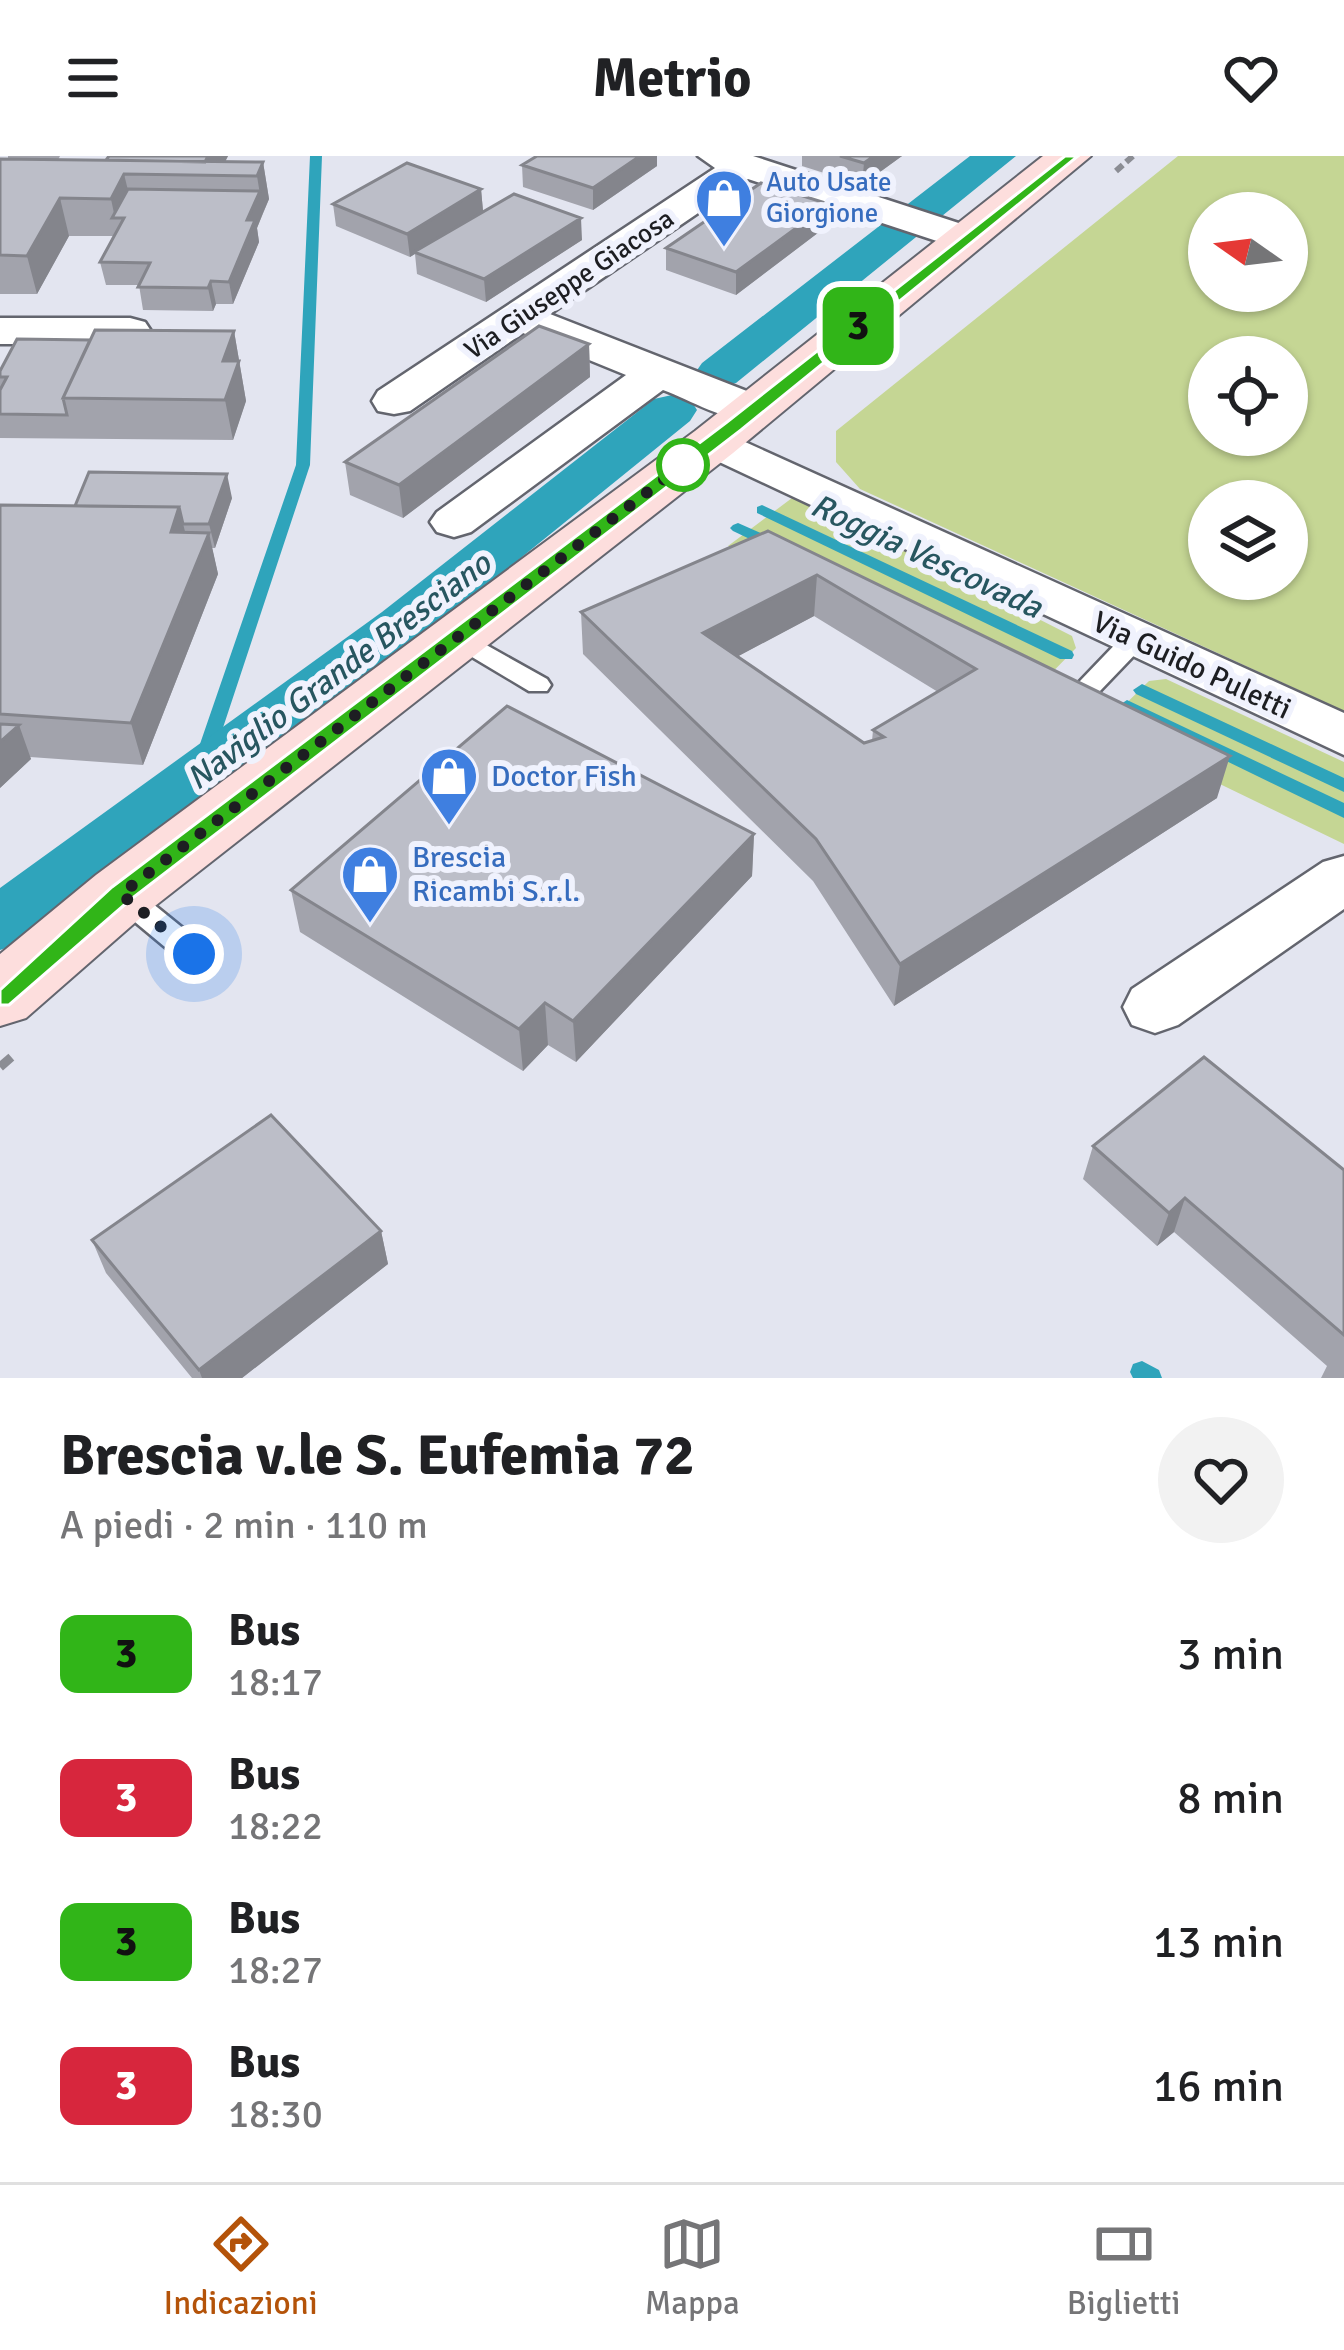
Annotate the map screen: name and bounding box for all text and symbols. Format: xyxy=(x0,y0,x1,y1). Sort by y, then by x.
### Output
icon: menu xyxy=(60,45,126,111)
text: Metrio xyxy=(593,45,751,112)
icon: heart xyxy=(1218,45,1284,111)
place label: Auto Usate Giorgione xyxy=(766,166,891,230)
shop icon: Auto Usate Giorgione xyxy=(693,167,755,249)
north arrow xyxy=(1188,192,1308,312)
map controls xyxy=(1188,192,1308,600)
street label: Via Giuseppe Giacosa xyxy=(458,202,680,367)
line badge: 3 xyxy=(819,287,897,365)
text: 3 xyxy=(847,300,869,351)
button: locate xyxy=(1188,336,1308,456)
unlabelled marker xyxy=(658,440,708,490)
button: layers xyxy=(1188,480,1308,600)
water label: Roggia Vescovada xyxy=(804,485,1050,628)
water label: Naviglio Grande Bresciano xyxy=(179,542,501,799)
street label: Via Guido Puletti xyxy=(1087,603,1297,728)
shop icon: Doctor Fish xyxy=(418,745,480,827)
place label: Doctor Fish xyxy=(491,758,637,795)
place label: Brescia Ricambi S.r.l. xyxy=(412,839,580,910)
shop icon: Brescia Ricambi S.r.l. xyxy=(339,843,401,925)
your location xyxy=(164,924,224,984)
button: heart xyxy=(1158,1417,1284,1543)
text: Brescia v.le S. Eufemia 72 xyxy=(60,1420,695,1491)
text: A piedi · 2 min · 110 m xyxy=(60,1501,428,1549)
text: Bus xyxy=(228,1603,300,1658)
text: 3 min xyxy=(1177,1627,1284,1682)
text: 3 xyxy=(115,1628,137,1679)
text: 18:17 xyxy=(228,1658,323,1706)
text: Bus xyxy=(228,1747,300,1802)
text: 8 min xyxy=(1177,1771,1284,1826)
text: 3 xyxy=(115,1772,137,1823)
text: 18:22 xyxy=(228,1802,323,1850)
text: Bus xyxy=(228,1891,300,1946)
text: 13 min xyxy=(1153,1915,1284,1970)
text: 3 xyxy=(115,1916,137,1967)
text: 18:27 xyxy=(228,1946,323,1994)
text: Bus xyxy=(228,2035,300,2090)
text: 16 min xyxy=(1153,2059,1284,2114)
text: 3 xyxy=(115,2060,137,2111)
text: 18:30 xyxy=(228,2090,323,2138)
tab: Indicazioni xyxy=(164,2211,318,2324)
tab: Mappa xyxy=(645,2211,740,2324)
tab: Biglietti xyxy=(1067,2211,1180,2324)

